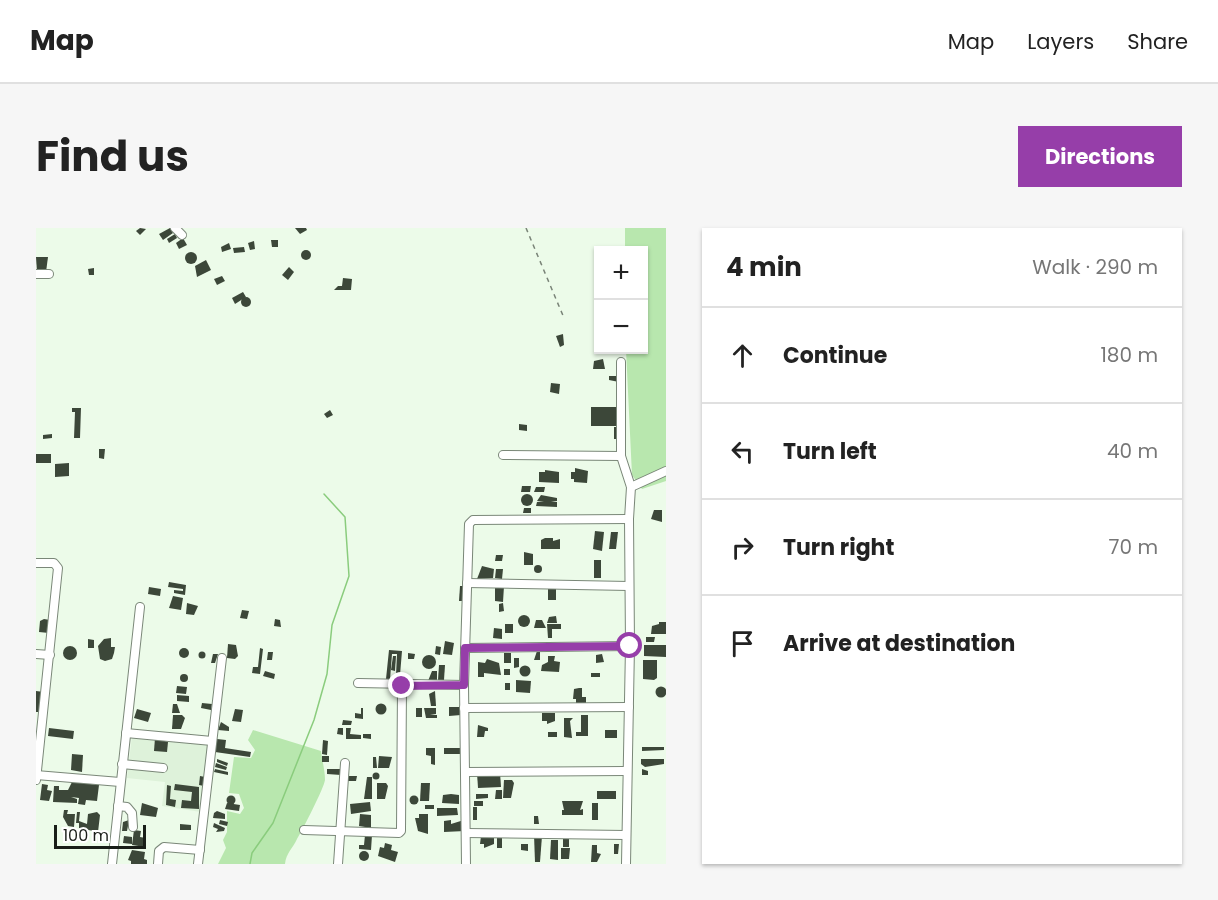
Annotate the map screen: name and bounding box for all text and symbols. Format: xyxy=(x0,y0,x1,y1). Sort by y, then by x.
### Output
text: Map xyxy=(30,21,94,60)
text: Map xyxy=(948,27,994,56)
text: Layers xyxy=(1027,27,1094,56)
text: Share xyxy=(1127,27,1188,56)
button: Directions xyxy=(1018,126,1182,187)
text: Find us xyxy=(36,127,189,186)
map controls xyxy=(594,246,648,354)
button: + xyxy=(594,246,648,300)
text: 4 min xyxy=(726,249,802,285)
text: Walk · 290 m xyxy=(1032,253,1158,281)
button: − xyxy=(594,300,648,354)
icon: ahead xyxy=(726,339,759,372)
text: Continue xyxy=(783,340,887,371)
text: 180 m xyxy=(1100,341,1158,369)
icon: left xyxy=(726,435,759,468)
text: Turn left xyxy=(783,436,877,467)
text: 40 m xyxy=(1107,437,1158,465)
icon: right xyxy=(726,531,759,564)
text: Turn right xyxy=(783,532,894,563)
text: 70 m xyxy=(1109,533,1158,561)
icon: arrive xyxy=(726,627,759,660)
text: Arrive at destination xyxy=(783,628,1015,659)
route start xyxy=(616,632,642,658)
route end xyxy=(388,672,414,698)
scale bar xyxy=(54,822,146,850)
text: 100 m xyxy=(63,824,109,847)

